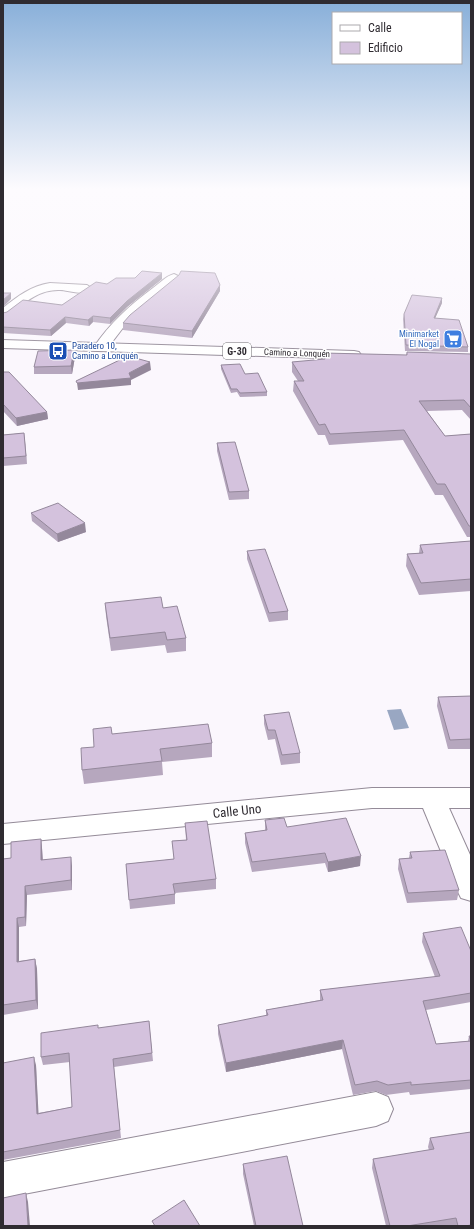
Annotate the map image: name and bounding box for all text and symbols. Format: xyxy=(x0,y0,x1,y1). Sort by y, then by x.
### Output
legend xyxy=(332,12,462,64)
text: Calle xyxy=(368,21,392,35)
text: Edificio xyxy=(368,41,403,55)
supermarket icon: Minimarket El Nogal xyxy=(442,328,464,350)
place label: Minimarket El Nogal xyxy=(399,329,439,349)
bus stop icon: Paradero 10, Camino a Lonquén xyxy=(47,340,69,362)
place label: Paradero 10, Camino a Lonquén xyxy=(72,341,138,361)
road number: G-30 xyxy=(223,343,251,359)
street label: Camino a Lonquén xyxy=(264,347,330,359)
street label: Calle Uno xyxy=(212,801,262,821)

